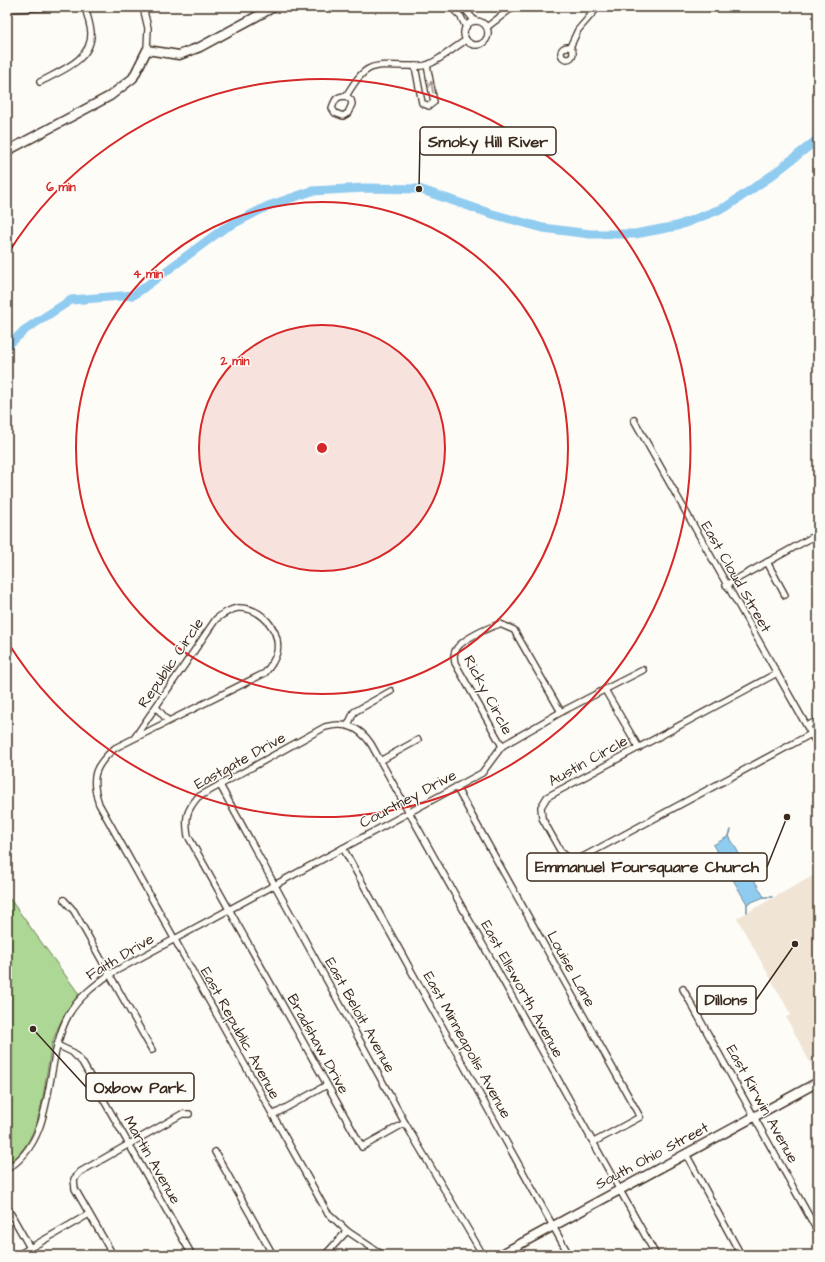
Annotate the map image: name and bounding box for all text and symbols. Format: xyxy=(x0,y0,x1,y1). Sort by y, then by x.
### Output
one-way arrow xyxy=(427,81,435,94)
callout: Smoky Hill River xyxy=(420,127,556,155)
text: Smoky Hill River xyxy=(427,131,548,154)
text: 6 min xyxy=(46,179,76,196)
text: 4 min xyxy=(133,266,163,283)
text: 2 min xyxy=(220,353,249,370)
centre of rings xyxy=(315,441,329,455)
street label: East Cloud Street xyxy=(696,518,776,636)
street label: Republic Circle xyxy=(133,614,209,712)
street label: Ricky Circle xyxy=(457,652,518,739)
street label: Eastgate Drive xyxy=(190,727,290,796)
street label: Austin Circle xyxy=(545,731,631,791)
street label: Courtney Drive xyxy=(356,765,461,834)
callout: Emmanuel Foursquare Church xyxy=(527,853,767,881)
text: Emmanuel Foursquare Church xyxy=(535,856,760,878)
street label: East Ellsworth Avenue xyxy=(475,916,569,1062)
street label: Louise Lane xyxy=(541,927,601,1011)
street label: Faith Drive xyxy=(82,928,158,986)
street label: East Beloit Avenue xyxy=(320,954,400,1076)
street label: East Republic Avenue xyxy=(195,963,285,1103)
street label: East Minneapolis Avenue xyxy=(418,968,516,1122)
callout: Dillons xyxy=(697,986,756,1014)
text: Dillons xyxy=(705,989,747,1011)
street label: Bradshaw Drive xyxy=(282,990,354,1098)
street label: East Kirwin Avenue xyxy=(721,1041,803,1167)
callout: Oxbow Park xyxy=(86,1073,194,1101)
text: Oxbow Park xyxy=(94,1077,186,1099)
street label: Martin Avenue xyxy=(118,1112,186,1208)
street label: South Ohio Street xyxy=(592,1117,712,1195)

